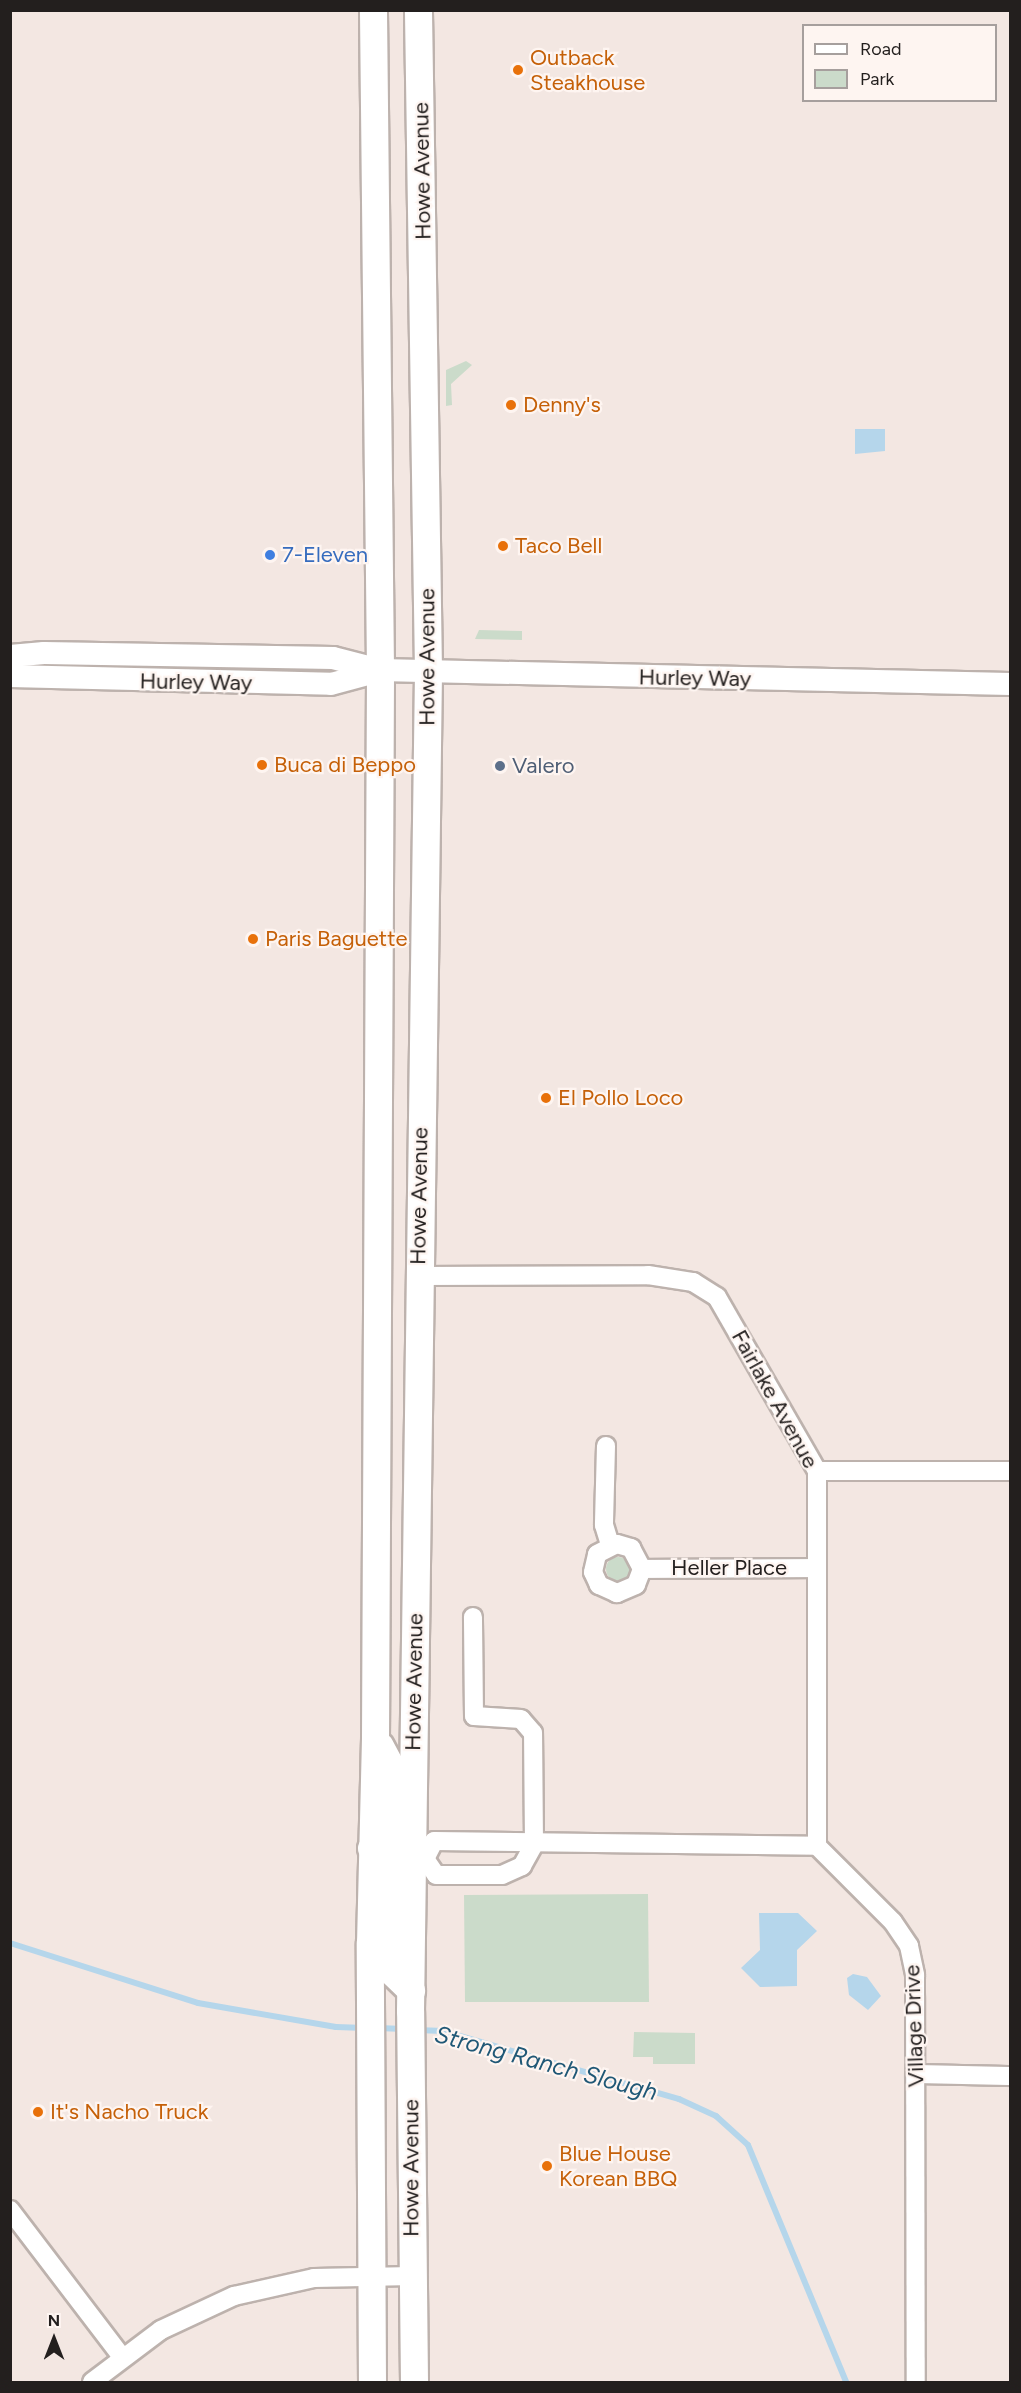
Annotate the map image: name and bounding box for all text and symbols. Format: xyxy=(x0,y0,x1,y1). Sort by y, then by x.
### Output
legend xyxy=(802,24,997,102)
text: Road xyxy=(860,38,901,60)
place label: Outback Steakhouse xyxy=(530,44,645,96)
marker: Outback Steakhouse xyxy=(511,63,525,77)
text: Park xyxy=(860,68,894,90)
street label: Howe Avenue xyxy=(408,102,436,240)
place label: Denny's xyxy=(523,392,601,418)
marker: Denny's xyxy=(504,398,518,412)
place label: Taco Bell xyxy=(515,533,602,559)
marker: Taco Bell xyxy=(496,539,510,553)
place label: 7-Eleven xyxy=(282,542,368,568)
marker: 7-Eleven xyxy=(263,548,277,562)
street label: Howe Avenue xyxy=(414,588,440,726)
street label: Hurley Way xyxy=(638,664,752,692)
street label: Hurley Way xyxy=(139,668,253,696)
place label: Buca di Beppo xyxy=(274,752,416,778)
place label: Valero xyxy=(512,753,575,779)
marker: Buca di Beppo xyxy=(255,758,269,772)
marker: Valero xyxy=(493,759,507,773)
place label: Paris Baguette xyxy=(265,926,407,952)
marker: Paris Baguette xyxy=(246,932,260,946)
place label: El Pollo Loco xyxy=(558,1085,683,1111)
marker: El Pollo Loco xyxy=(539,1091,553,1105)
street label: Howe Avenue xyxy=(405,1127,433,1265)
street label: Fairlake Avenue xyxy=(726,1325,824,1473)
street label: Heller Place xyxy=(671,1555,787,1581)
street label: Howe Avenue xyxy=(400,1613,428,1751)
street label: Village Drive xyxy=(899,1964,929,2088)
water label: Strong Ranch Slough xyxy=(432,2019,660,2107)
place label: It's Nacho Truck xyxy=(50,2099,208,2125)
street label: Howe Avenue xyxy=(398,2099,424,2237)
marker: It's Nacho Truck xyxy=(31,2105,45,2119)
place label: Blue House Korean BBQ xyxy=(559,2140,677,2192)
marker: Blue House Korean BBQ xyxy=(540,2159,554,2173)
north arrow xyxy=(24,2309,84,2369)
text: N xyxy=(48,2311,60,2330)

